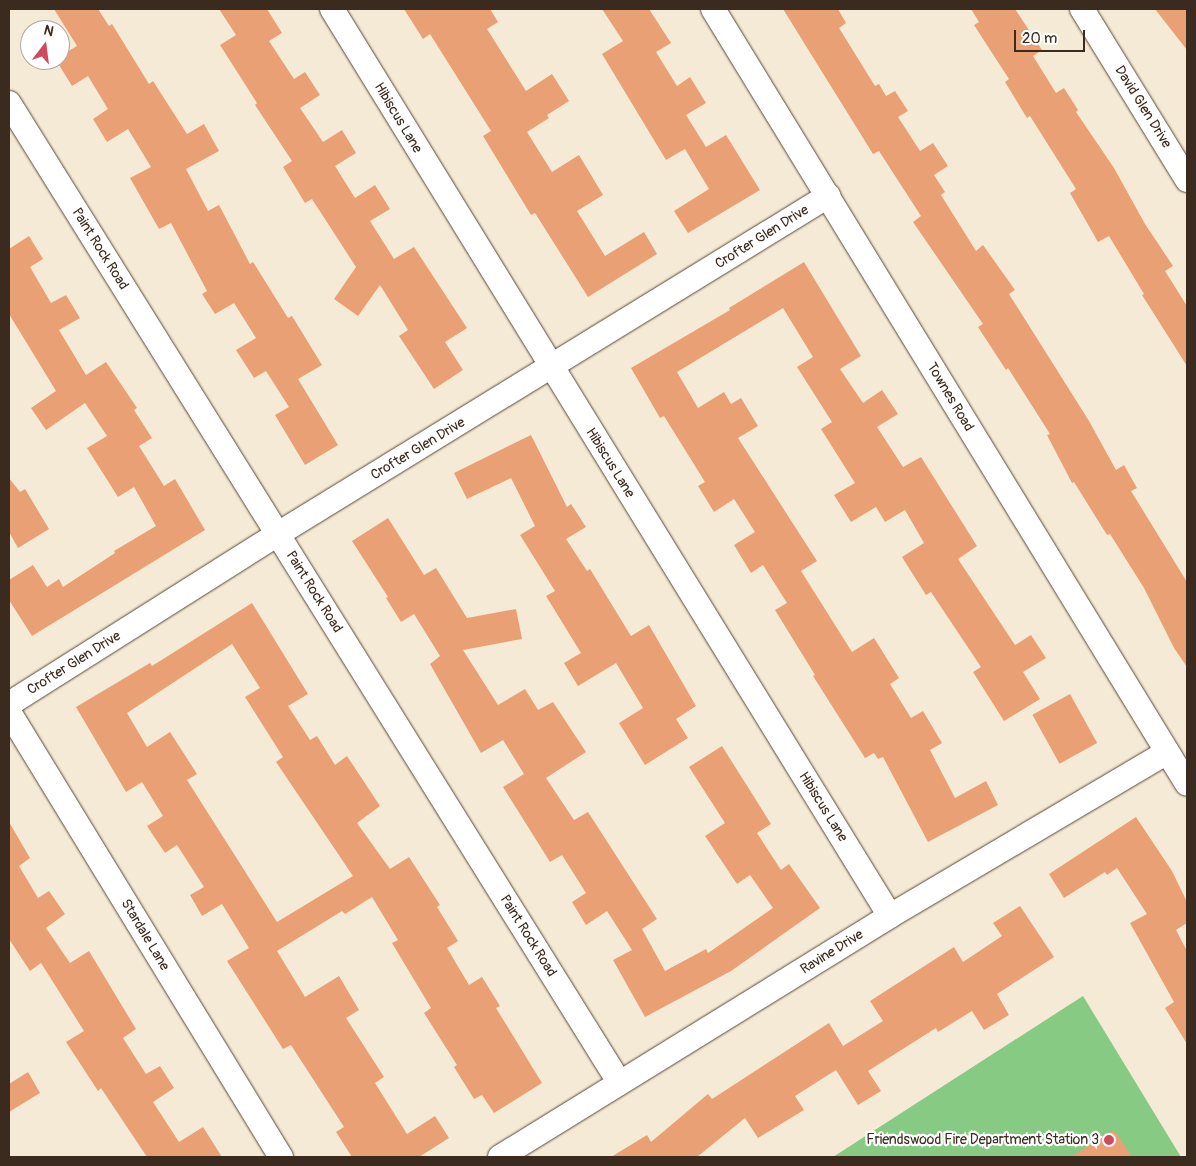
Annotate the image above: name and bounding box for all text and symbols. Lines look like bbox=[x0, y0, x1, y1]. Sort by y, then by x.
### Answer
north arrow bbox=[20, 20, 70, 70]
scale bar bbox=[1016, 20, 1087, 52]
text: N bbox=[42, 22, 56, 40]
text: 20 m bbox=[1022, 29, 1057, 48]
street label: David Glen Drive bbox=[1111, 63, 1175, 151]
street label: Hibiscus Lane bbox=[370, 80, 426, 156]
street label: Crofter Glen Drive bbox=[712, 202, 812, 272]
street label: Paint Rock Road bbox=[68, 205, 132, 293]
street label: Townes Road bbox=[923, 360, 977, 434]
street label: Crofter Glen Drive bbox=[368, 414, 468, 484]
street label: Hibiscus Lane bbox=[582, 425, 638, 501]
street label: Paint Rock Road bbox=[282, 548, 346, 636]
street label: Crofter Glen Drive bbox=[24, 628, 124, 698]
street label: Hibiscus Lane bbox=[795, 769, 851, 845]
street label: Paint Rock Road bbox=[496, 892, 560, 980]
street label: Stardale Lane bbox=[117, 896, 173, 974]
street label: Ravine Drive bbox=[797, 926, 867, 978]
place label: Friendswood Fire Department Station 3 bbox=[866, 1132, 1099, 1148]
marker: Friendswood Fire Department Station 3 bbox=[1103, 1134, 1115, 1146]

